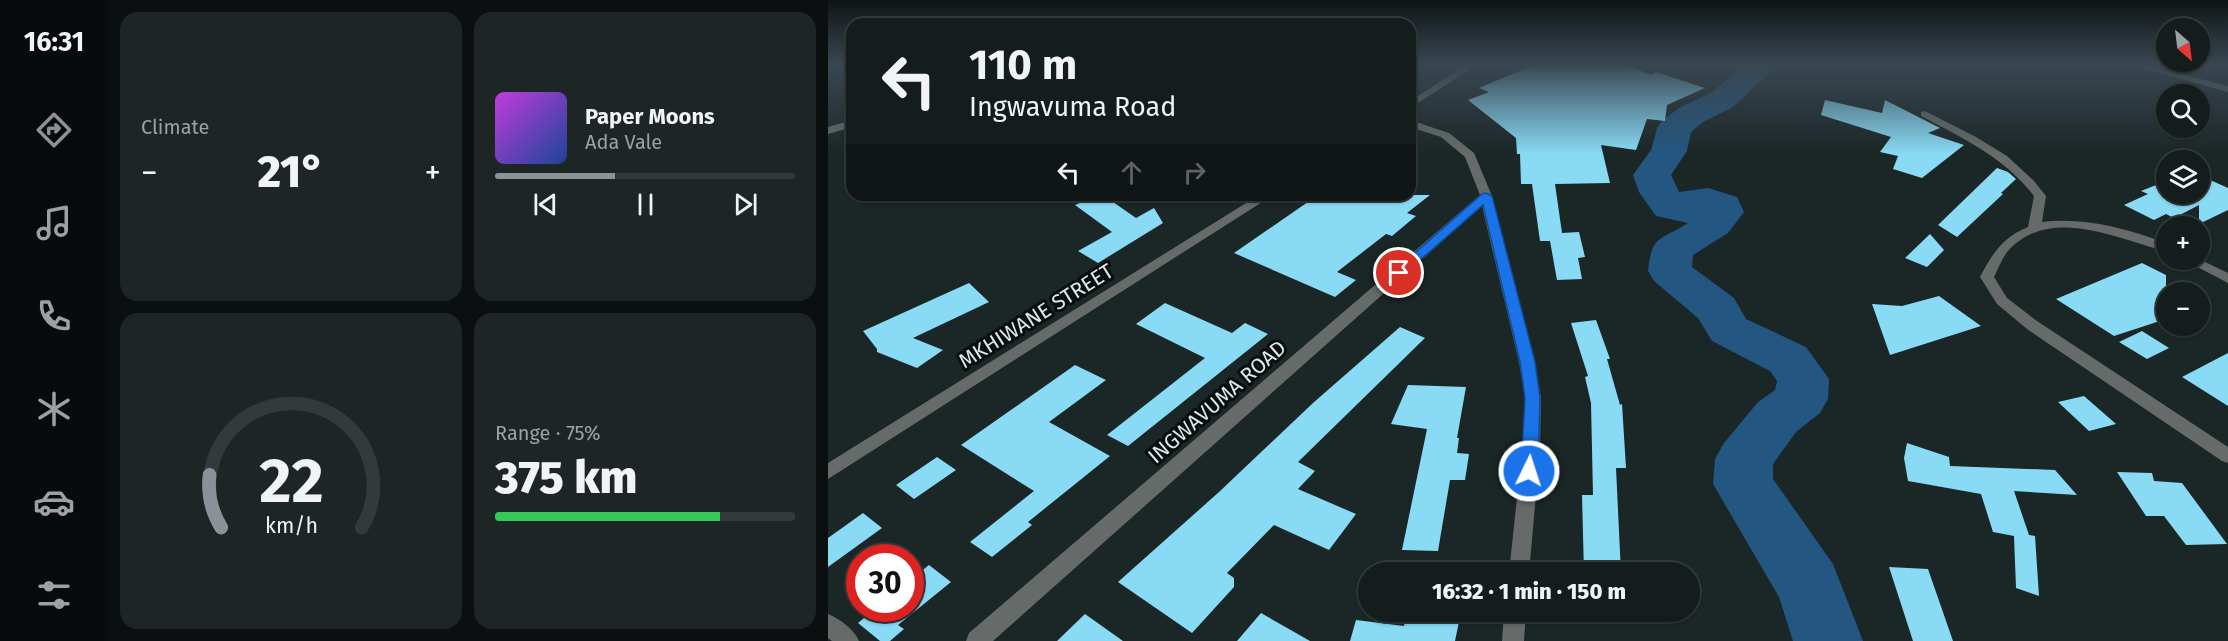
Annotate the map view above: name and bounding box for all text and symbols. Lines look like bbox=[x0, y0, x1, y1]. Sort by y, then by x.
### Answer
north arrow bbox=[2156, 18, 2210, 72]
map controls bbox=[2156, 18, 2210, 336]
text: 16:31 bbox=[24, 26, 84, 58]
text: 110 m bbox=[969, 40, 1077, 90]
icon: left bbox=[870, 42, 948, 120]
button: search bbox=[2156, 84, 2210, 138]
text: Ingwavuma Road bbox=[969, 91, 1176, 123]
text: Paper Moons bbox=[585, 103, 715, 130]
icon: directions bbox=[33, 109, 75, 151]
text: Climate bbox=[141, 115, 209, 139]
text: Ada Vale bbox=[585, 130, 662, 154]
text: 21° bbox=[257, 145, 325, 199]
button: layers bbox=[2156, 150, 2210, 204]
text: − bbox=[141, 153, 158, 193]
text: + bbox=[425, 153, 441, 193]
icon: left bbox=[1052, 156, 1085, 189]
icon: ahead bbox=[1115, 156, 1148, 189]
icon: right bbox=[1178, 156, 1211, 189]
icon: previous bbox=[529, 188, 562, 221]
icon: pause bbox=[629, 188, 662, 221]
icon: next bbox=[729, 188, 762, 221]
icon: music bbox=[33, 202, 75, 244]
button: + bbox=[2156, 216, 2210, 270]
pin bbox=[1373, 247, 1424, 298]
icon: arrive bbox=[1382, 256, 1415, 289]
street label: MKHIWANE STREET bbox=[954, 258, 1118, 374]
button: − bbox=[2156, 282, 2210, 336]
icon: phone bbox=[33, 295, 75, 337]
street label: INGWAVUMA ROAD bbox=[1143, 335, 1291, 469]
icon: climate bbox=[33, 388, 75, 430]
text: Range · 75% bbox=[495, 421, 601, 445]
position arrow bbox=[1497, 439, 1561, 503]
text: 22 bbox=[259, 444, 323, 519]
text: 375 km bbox=[495, 451, 637, 505]
icon: car bbox=[33, 481, 75, 523]
text: km/h bbox=[264, 513, 318, 539]
speed limit sign: 30 bbox=[846, 544, 924, 622]
icon: filters bbox=[33, 574, 75, 616]
text: 16:32 · 1 min · 150 m bbox=[1432, 578, 1626, 605]

